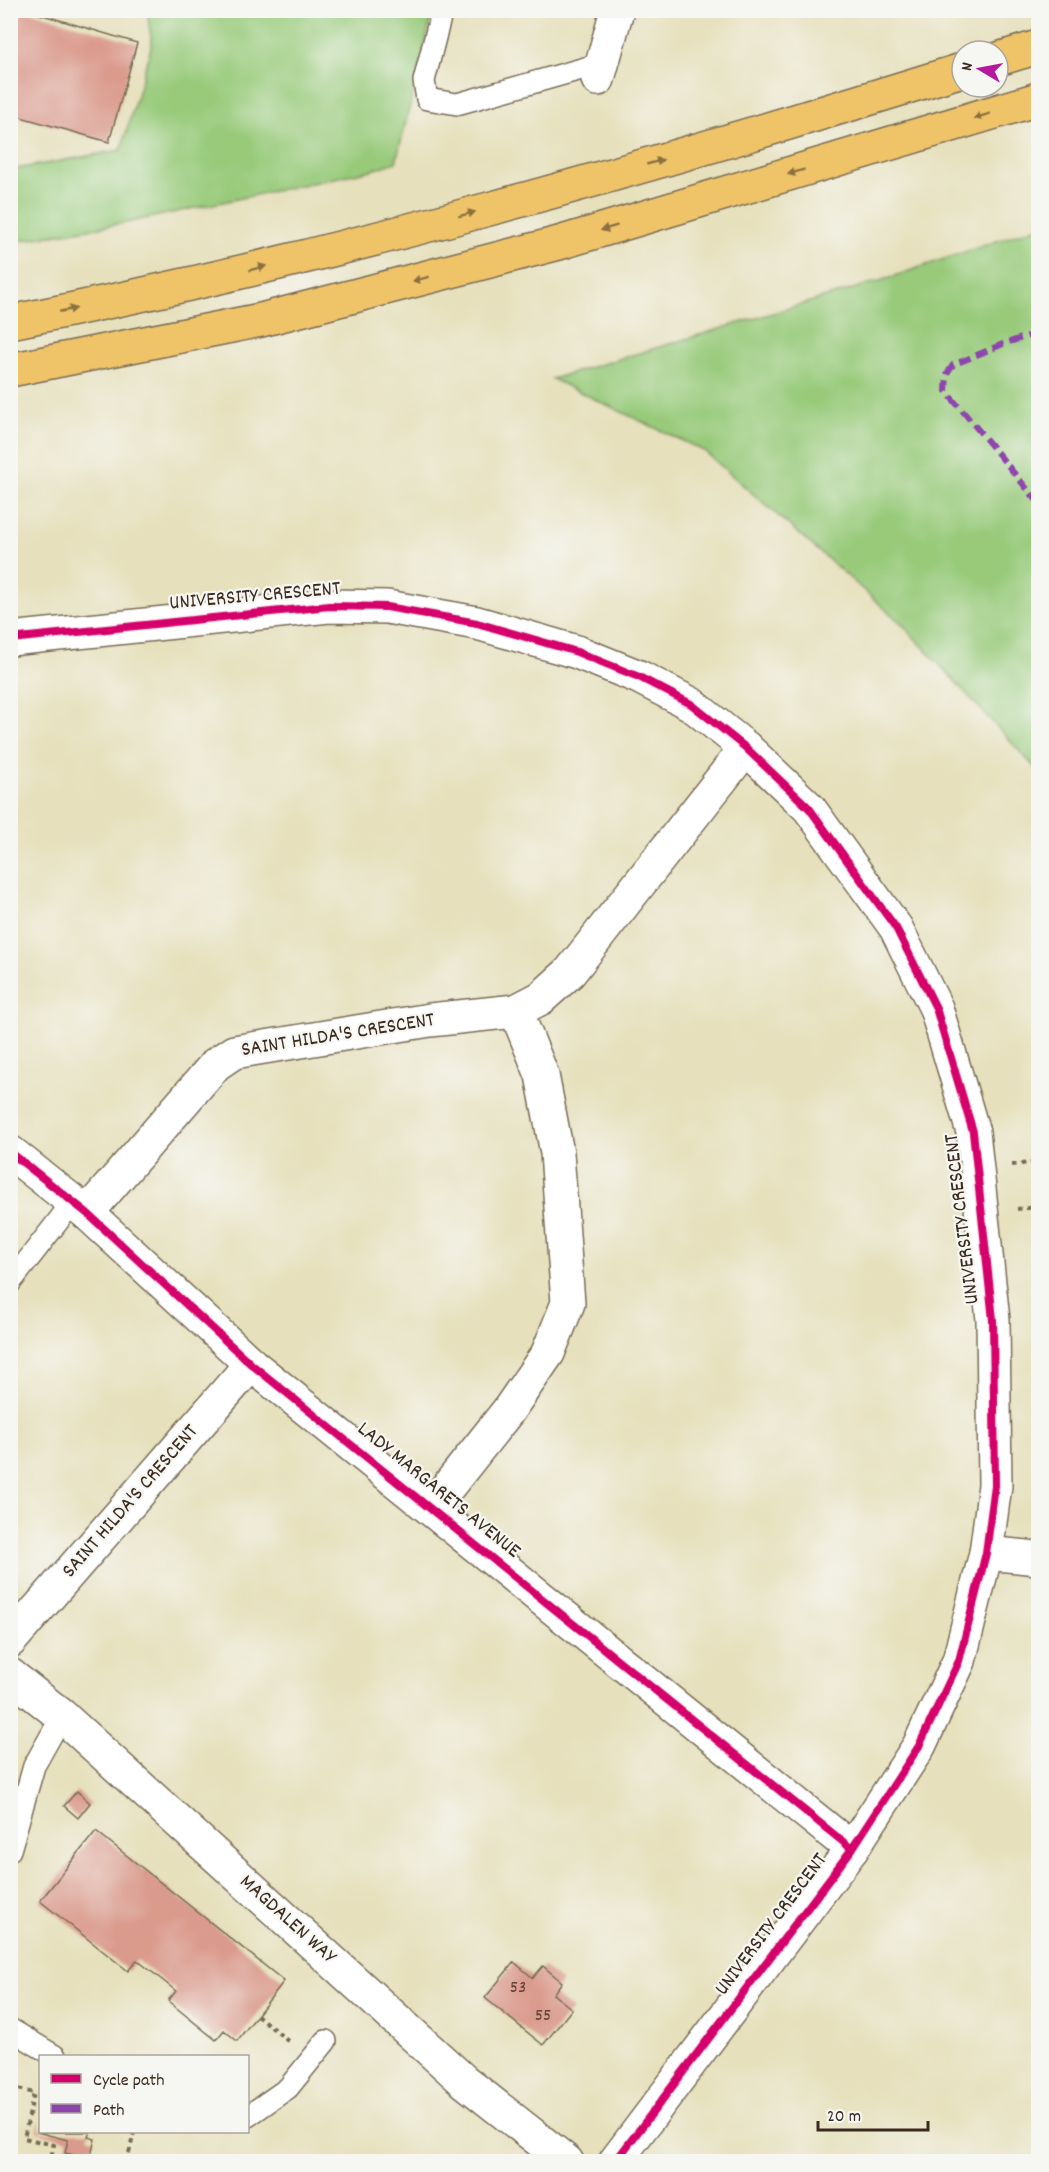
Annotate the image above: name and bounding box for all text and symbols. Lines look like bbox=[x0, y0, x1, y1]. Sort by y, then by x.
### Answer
north arrow bbox=[950, 39, 1010, 99]
text: N bbox=[956, 61, 980, 73]
one-way arrow bbox=[973, 112, 991, 121]
one-way arrow bbox=[646, 157, 664, 166]
one-way arrow bbox=[787, 168, 805, 177]
one-way arrow bbox=[458, 209, 476, 218]
one-way arrow bbox=[600, 224, 618, 233]
one-way arrow bbox=[249, 263, 268, 273]
one-way arrow bbox=[411, 274, 430, 284]
one-way arrow bbox=[59, 305, 78, 314]
street label: UNIVERSITY CRESCENT bbox=[168, 575, 342, 619]
street label: SAINT HILDA'S CRESCENT bbox=[239, 1006, 437, 1066]
street label: UNIVERSITY CRESCENT bbox=[938, 1131, 988, 1306]
street label: LADY MARGARETS AVENUE bbox=[350, 1416, 527, 1567]
street label: SAINT HILDA'S CRESCENT bbox=[56, 1418, 207, 1586]
street label: UNIVERSITY CRESCENT bbox=[708, 1847, 836, 2003]
street label: MAGDALEN WAY bbox=[232, 1868, 343, 1973]
house number: 53 bbox=[510, 1976, 526, 2001]
house number: 55 bbox=[535, 2004, 551, 2029]
legend bbox=[39, 2055, 249, 2133]
text: Cycle path bbox=[93, 2069, 164, 2094]
scale bar bbox=[818, 2094, 928, 2132]
text: Path bbox=[93, 2099, 125, 2124]
text: 20 m bbox=[827, 2105, 861, 2130]

